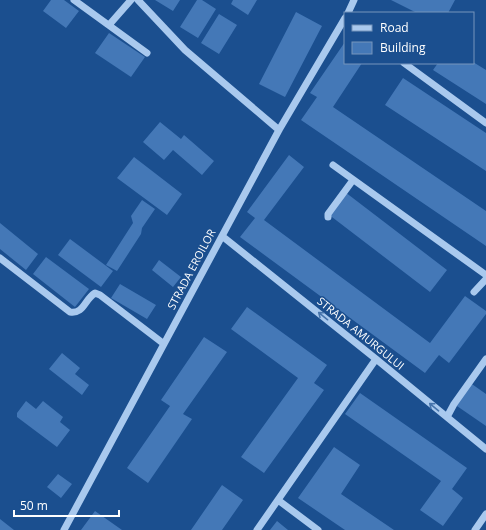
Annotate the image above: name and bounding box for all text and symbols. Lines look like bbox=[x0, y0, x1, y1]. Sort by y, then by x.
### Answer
legend bbox=[344, 12, 474, 64]
text: Road bbox=[380, 19, 409, 36]
text: Building bbox=[380, 39, 426, 56]
street label: STRADA EROILOR bbox=[163, 226, 219, 312]
street label: STRADA AMURGULUI bbox=[314, 293, 408, 373]
one-way arrow bbox=[317, 311, 328, 320]
one-way arrow bbox=[429, 402, 439, 411]
scale bar bbox=[14, 492, 119, 518]
text: 50 m bbox=[20, 497, 48, 514]

